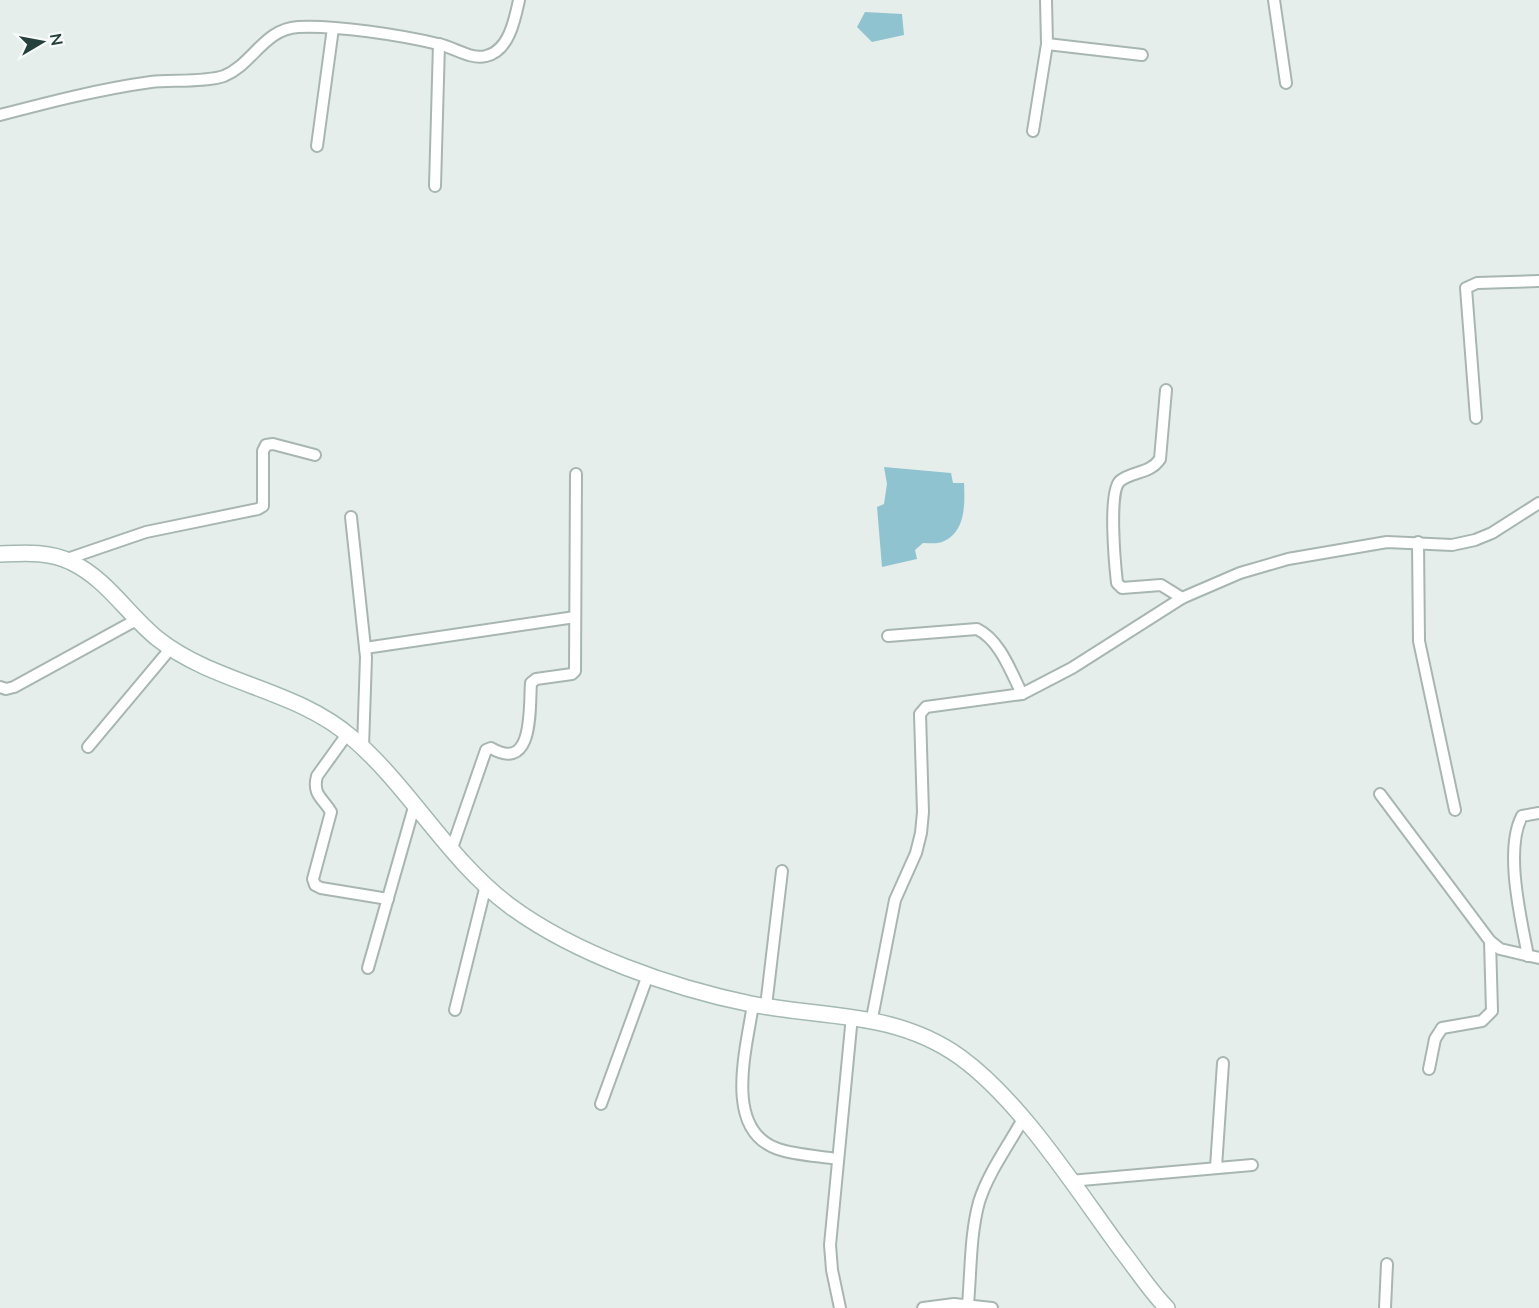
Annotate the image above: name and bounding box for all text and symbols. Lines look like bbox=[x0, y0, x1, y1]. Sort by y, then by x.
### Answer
north arrow bbox=[12, 12, 72, 72]
text: N bbox=[46, 32, 68, 47]

